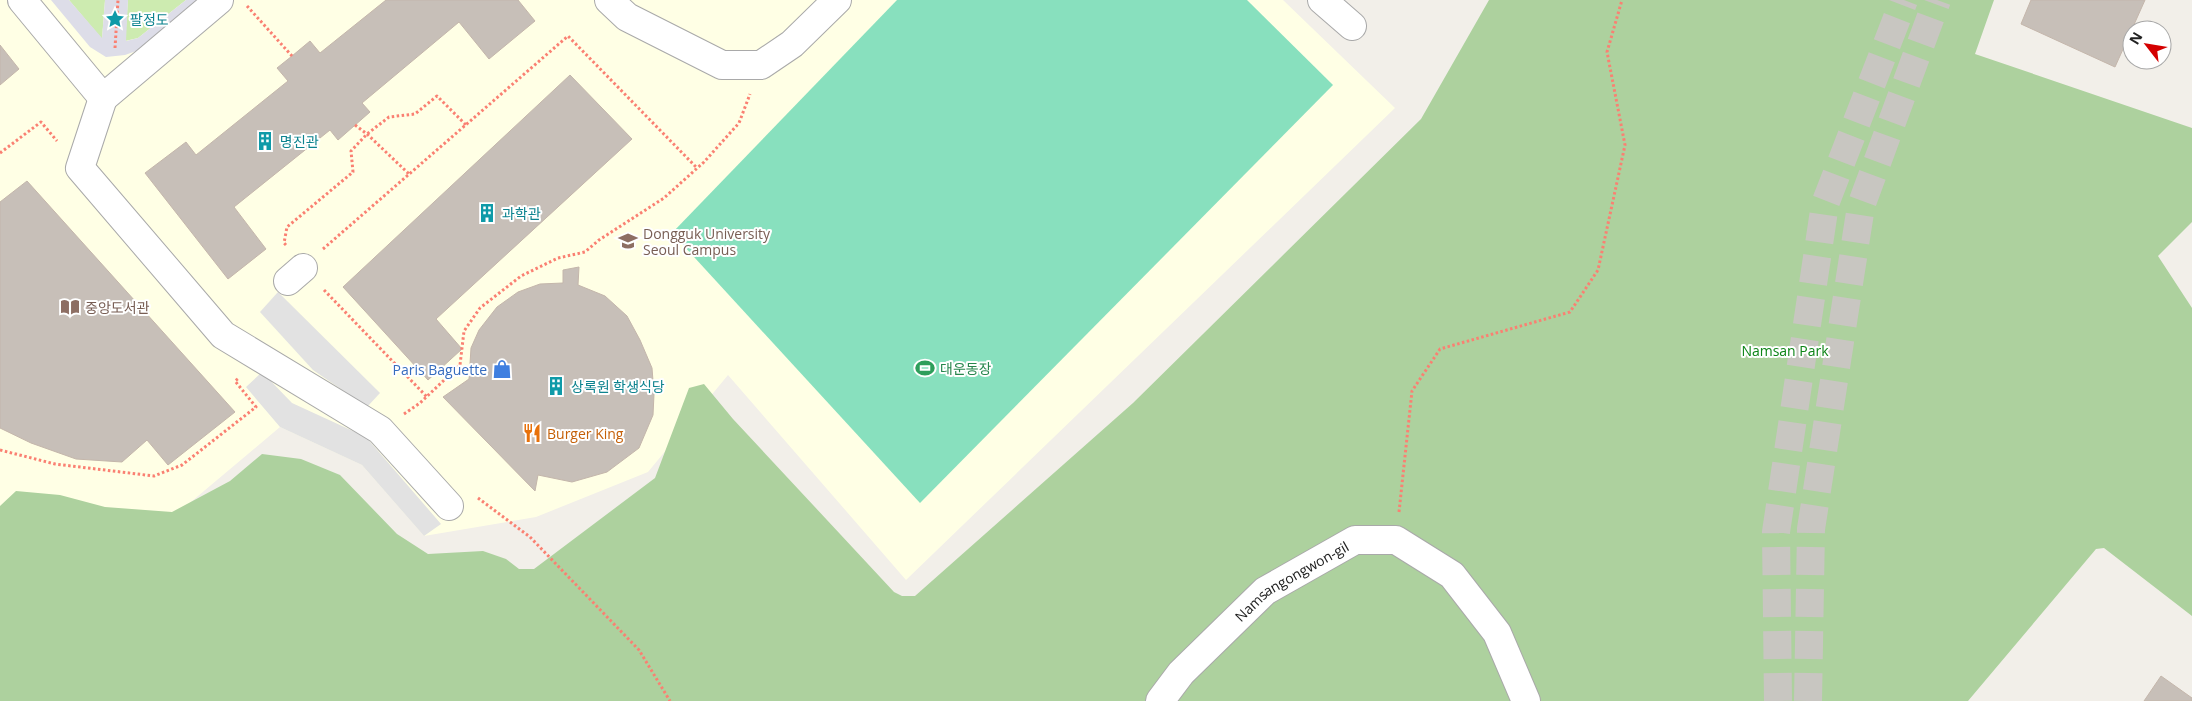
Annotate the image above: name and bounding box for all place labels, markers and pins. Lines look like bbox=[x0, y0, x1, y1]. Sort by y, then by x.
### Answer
place icon: 팔정도 bbox=[104, 8, 126, 30]
place label: 팔정도 bbox=[130, 10, 169, 29]
building icon: 명진관 bbox=[254, 130, 276, 152]
place label: 명진관 bbox=[280, 132, 319, 151]
building icon: 과학관 bbox=[476, 202, 498, 224]
place label: 과학관 bbox=[502, 204, 541, 223]
place label: Dongguk University Seoul Campus bbox=[643, 224, 771, 259]
school or university icon: Dongguk University Seoul Campus bbox=[617, 230, 639, 252]
library icon: 중앙도서관 bbox=[59, 296, 81, 318]
place label: 중앙도서관 bbox=[85, 298, 150, 317]
sports icon: 대운동장 bbox=[914, 357, 936, 379]
shop icon: Paris Baguette bbox=[491, 358, 513, 380]
place label: 대운동장 bbox=[940, 359, 992, 378]
place label: Paris Baguette bbox=[393, 360, 487, 379]
building icon: 상록원 학생식당 bbox=[545, 375, 567, 397]
place label: 상록원 학생식당 bbox=[571, 377, 665, 396]
restaurant icon: Burger King bbox=[521, 422, 543, 444]
place label: Burger King bbox=[547, 424, 624, 443]

